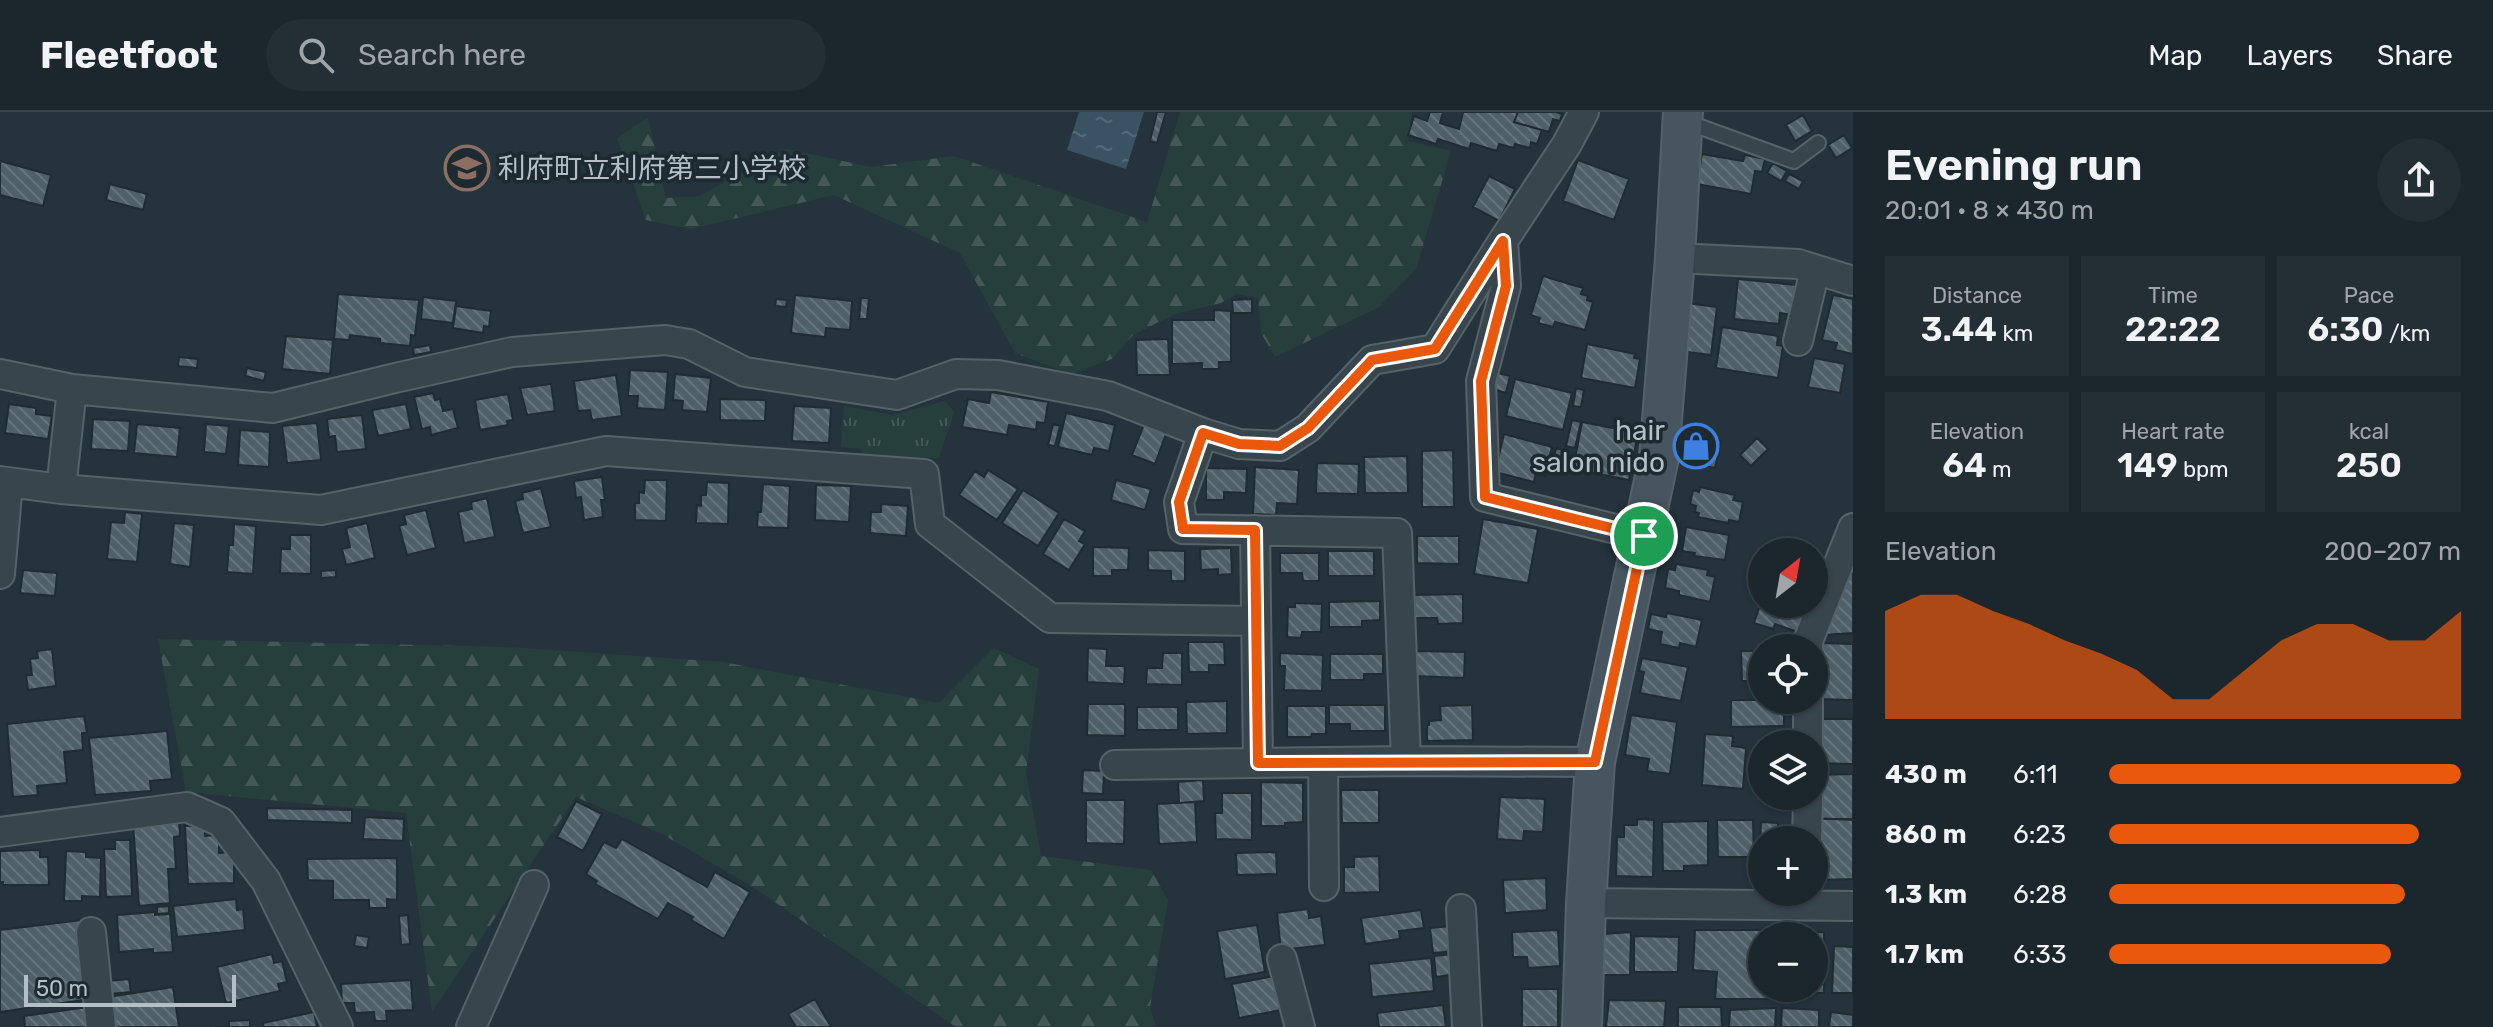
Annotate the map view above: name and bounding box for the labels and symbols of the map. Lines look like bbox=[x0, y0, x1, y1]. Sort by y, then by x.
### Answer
school or university icon: 利府町立利府第三小学校 bbox=[443, 144, 491, 192]
place label: 利府町立利府第三小学校 bbox=[498, 152, 806, 185]
place label: hair salon nido bbox=[1532, 414, 1665, 479]
shop icon: hair salon nido bbox=[1672, 422, 1720, 470]
pin bbox=[1610, 502, 1678, 570]
north arrow bbox=[1748, 538, 1828, 618]
scale bar bbox=[24, 971, 236, 1007]

